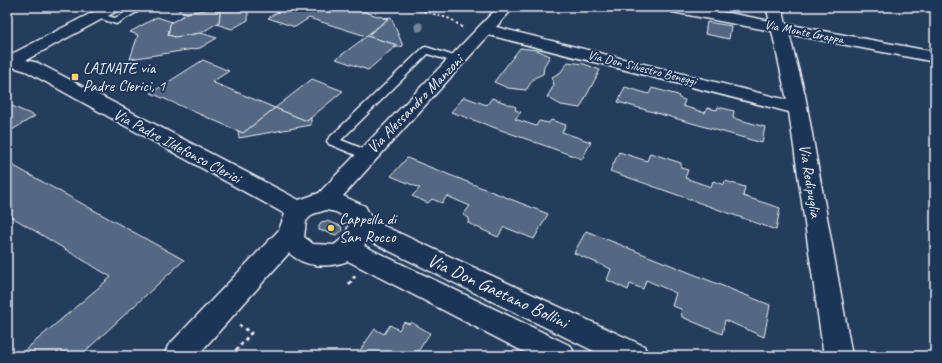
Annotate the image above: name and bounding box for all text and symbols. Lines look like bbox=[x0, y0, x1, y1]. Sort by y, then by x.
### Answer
street label: Via Monte Grappa bbox=[763, 16, 847, 48]
street label: Via Don Silvestro Beneggi bbox=[586, 47, 700, 90]
street label: Via Alessandro Manzoni bbox=[363, 49, 469, 158]
place label: LAINATE via Padre Clerici, 1 bbox=[83, 58, 166, 96]
marker: LAINATE via Padre Clerici, 1 bbox=[70, 72, 80, 82]
street label: Via Padre Ildefonso Clerici bbox=[110, 104, 246, 189]
street label: Via Redipuglia bbox=[794, 143, 826, 220]
place label: Cappella di San Rocco bbox=[339, 209, 398, 247]
marker: Cappella di San Rocco bbox=[326, 223, 336, 233]
street label: Via Don Gaetano Bollini bbox=[424, 248, 574, 335]

